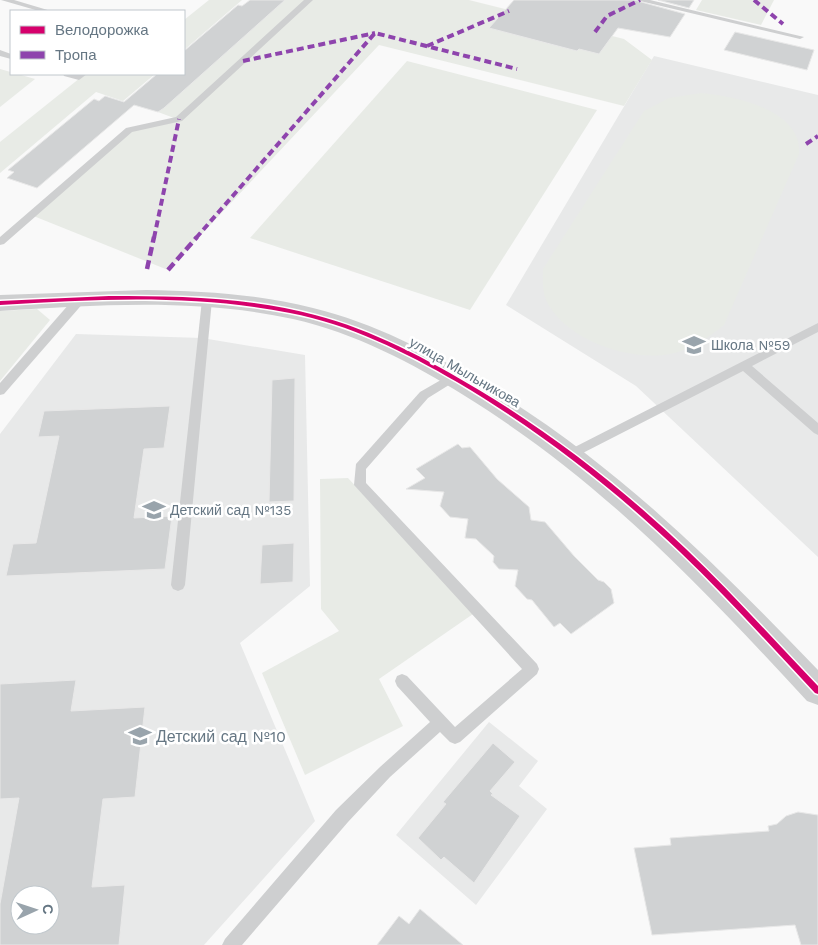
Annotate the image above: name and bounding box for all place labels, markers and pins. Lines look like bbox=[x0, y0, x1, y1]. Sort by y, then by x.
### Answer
school or university icon: Школа №59 bbox=[681, 332, 707, 358]
place label: Школа №59 bbox=[711, 337, 790, 353]
school or university icon: Детский сад №135 bbox=[141, 497, 167, 523]
place label: Детский сад №135 bbox=[170, 502, 291, 518]
school or university icon: Детский сад №10 bbox=[127, 723, 153, 749]
place label: Детский сад №10 bbox=[156, 727, 286, 746]

